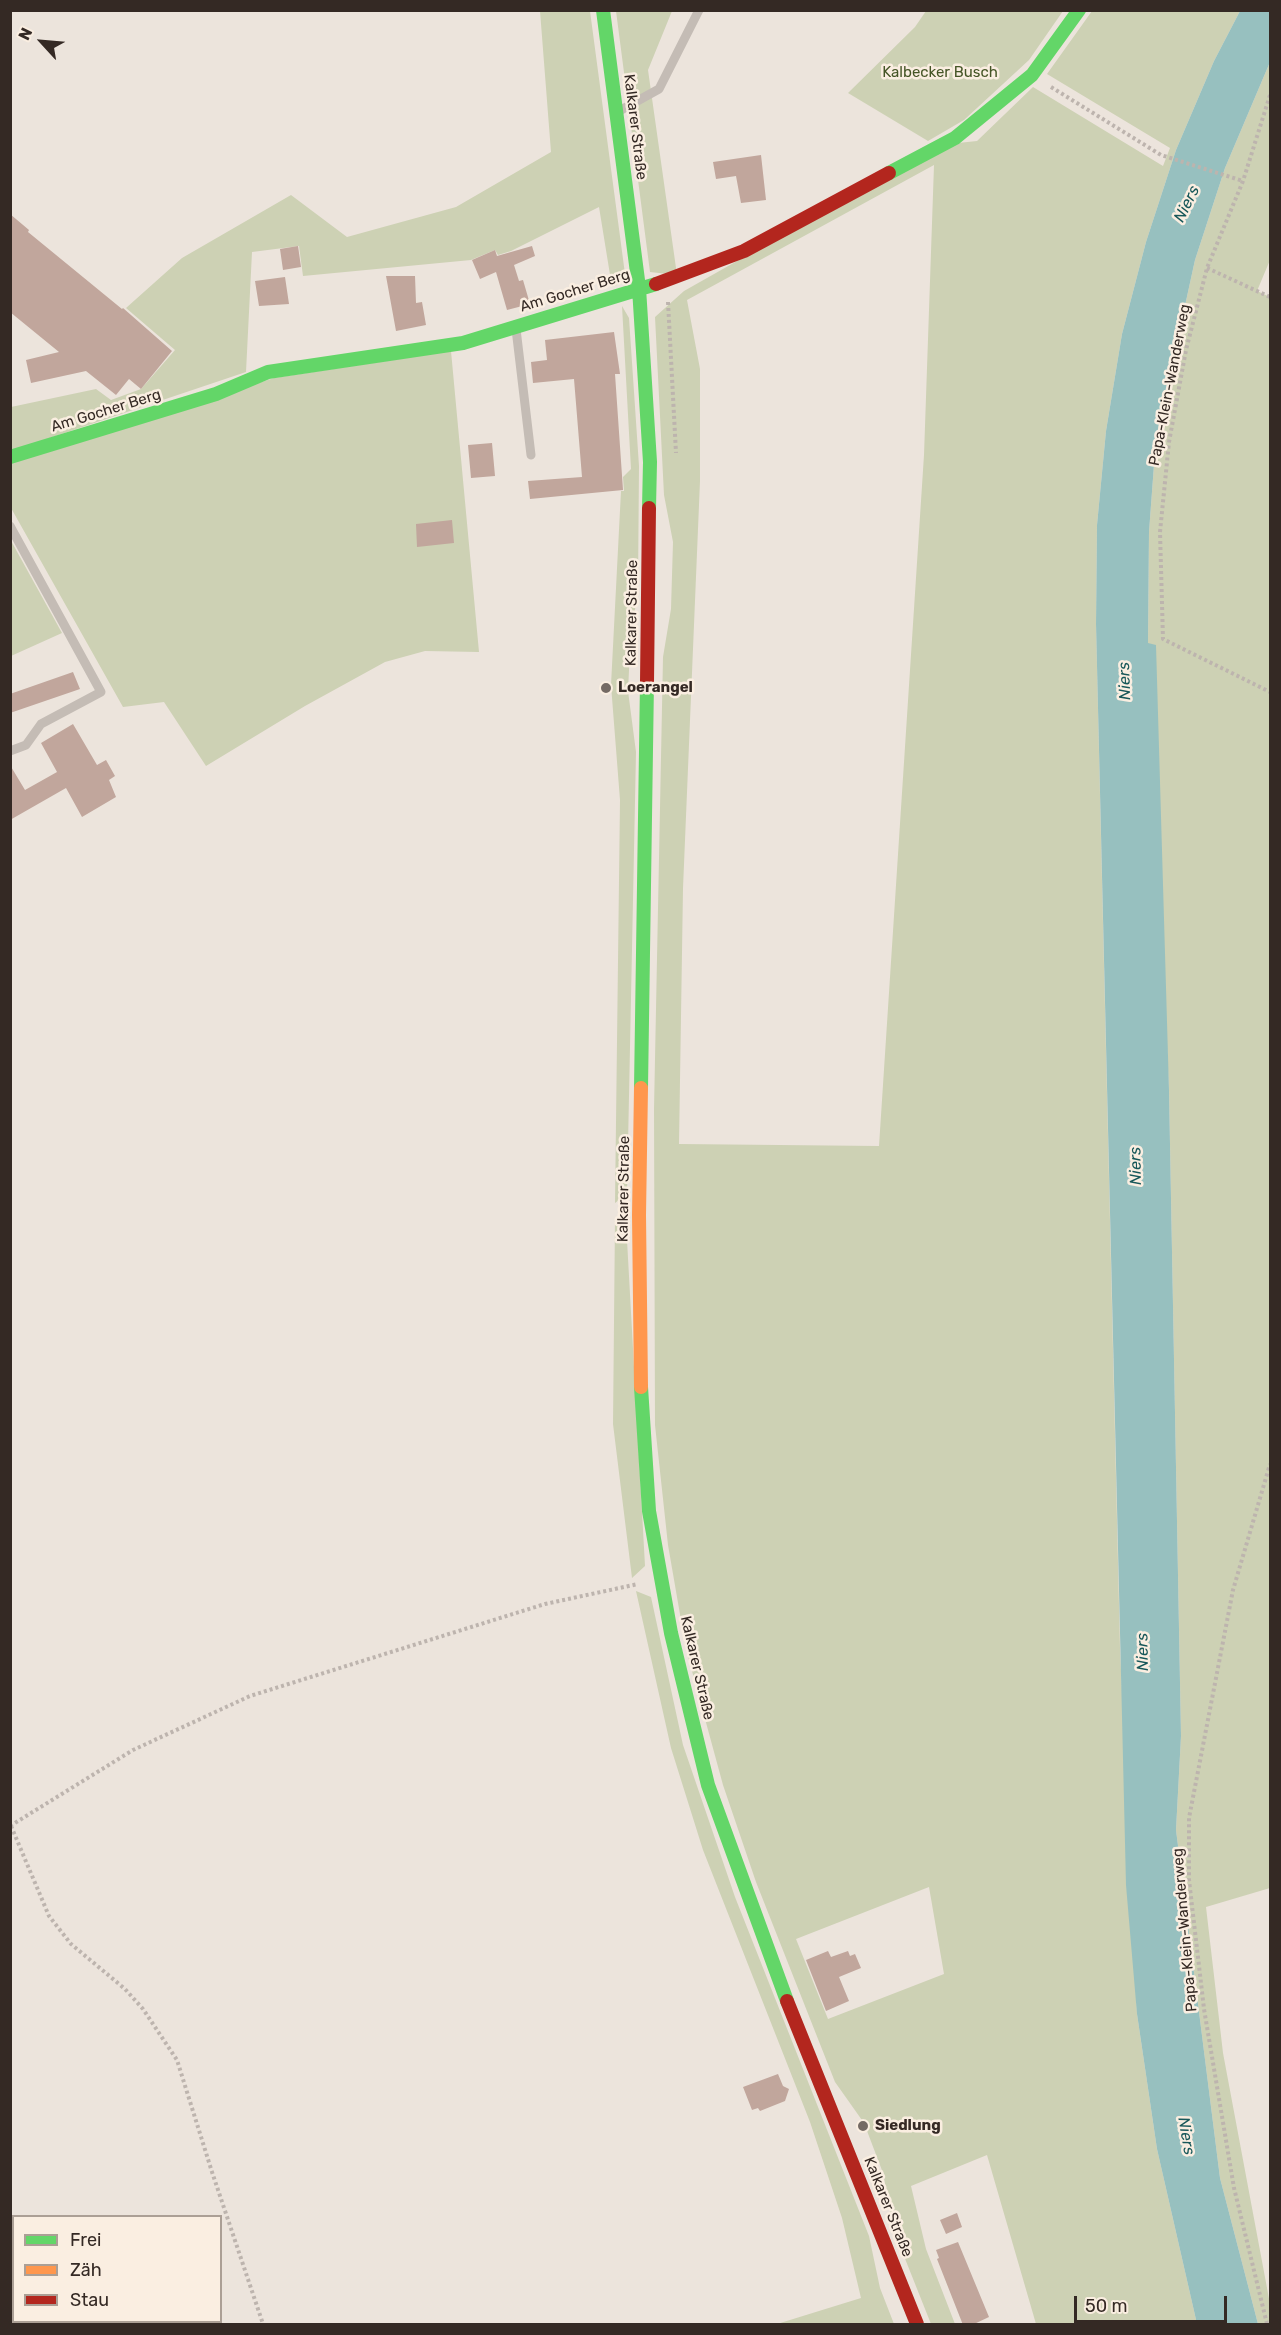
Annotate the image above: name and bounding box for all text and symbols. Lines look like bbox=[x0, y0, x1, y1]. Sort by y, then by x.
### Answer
north arrow bbox=[12, 12, 72, 72]
text: N bbox=[14, 25, 36, 43]
park label: Kalbecker Busch bbox=[882, 64, 998, 82]
street label: Kalkarer Straße bbox=[620, 73, 650, 181]
water label: Niers bbox=[1170, 183, 1204, 225]
street label: Am Gocher Berg bbox=[518, 266, 632, 316]
street label: Papa-Klein-Wanderweg bbox=[1146, 303, 1194, 467]
street label: Am Gocher Berg bbox=[49, 386, 163, 436]
street label: Kalkarer Straße bbox=[622, 560, 642, 666]
water label: Niers bbox=[1115, 662, 1135, 700]
place label: Loerangel bbox=[618, 679, 693, 697]
marker: Loerangel bbox=[599, 681, 613, 695]
street label: Kalkarer Straße bbox=[614, 1136, 634, 1242]
water label: Niers bbox=[1126, 1147, 1146, 1185]
street label: Kalkarer Straße bbox=[676, 1614, 718, 1722]
water label: Niers bbox=[1133, 1633, 1153, 1671]
street label: Papa-Klein-Wanderweg bbox=[1169, 1847, 1201, 2013]
water label: Niers bbox=[1173, 2116, 1199, 2156]
place label: Siedlung bbox=[875, 2117, 941, 2135]
marker: Siedlung bbox=[856, 2119, 870, 2133]
street label: Kalkarer Straße bbox=[860, 2154, 916, 2260]
legend bbox=[12, 2215, 222, 2323]
text: Frei bbox=[70, 2229, 101, 2251]
text: Zäh bbox=[70, 2259, 102, 2281]
scale bar bbox=[1077, 2284, 1230, 2322]
text: Stau bbox=[70, 2289, 109, 2311]
text: 50 m bbox=[1085, 2295, 1128, 2317]

